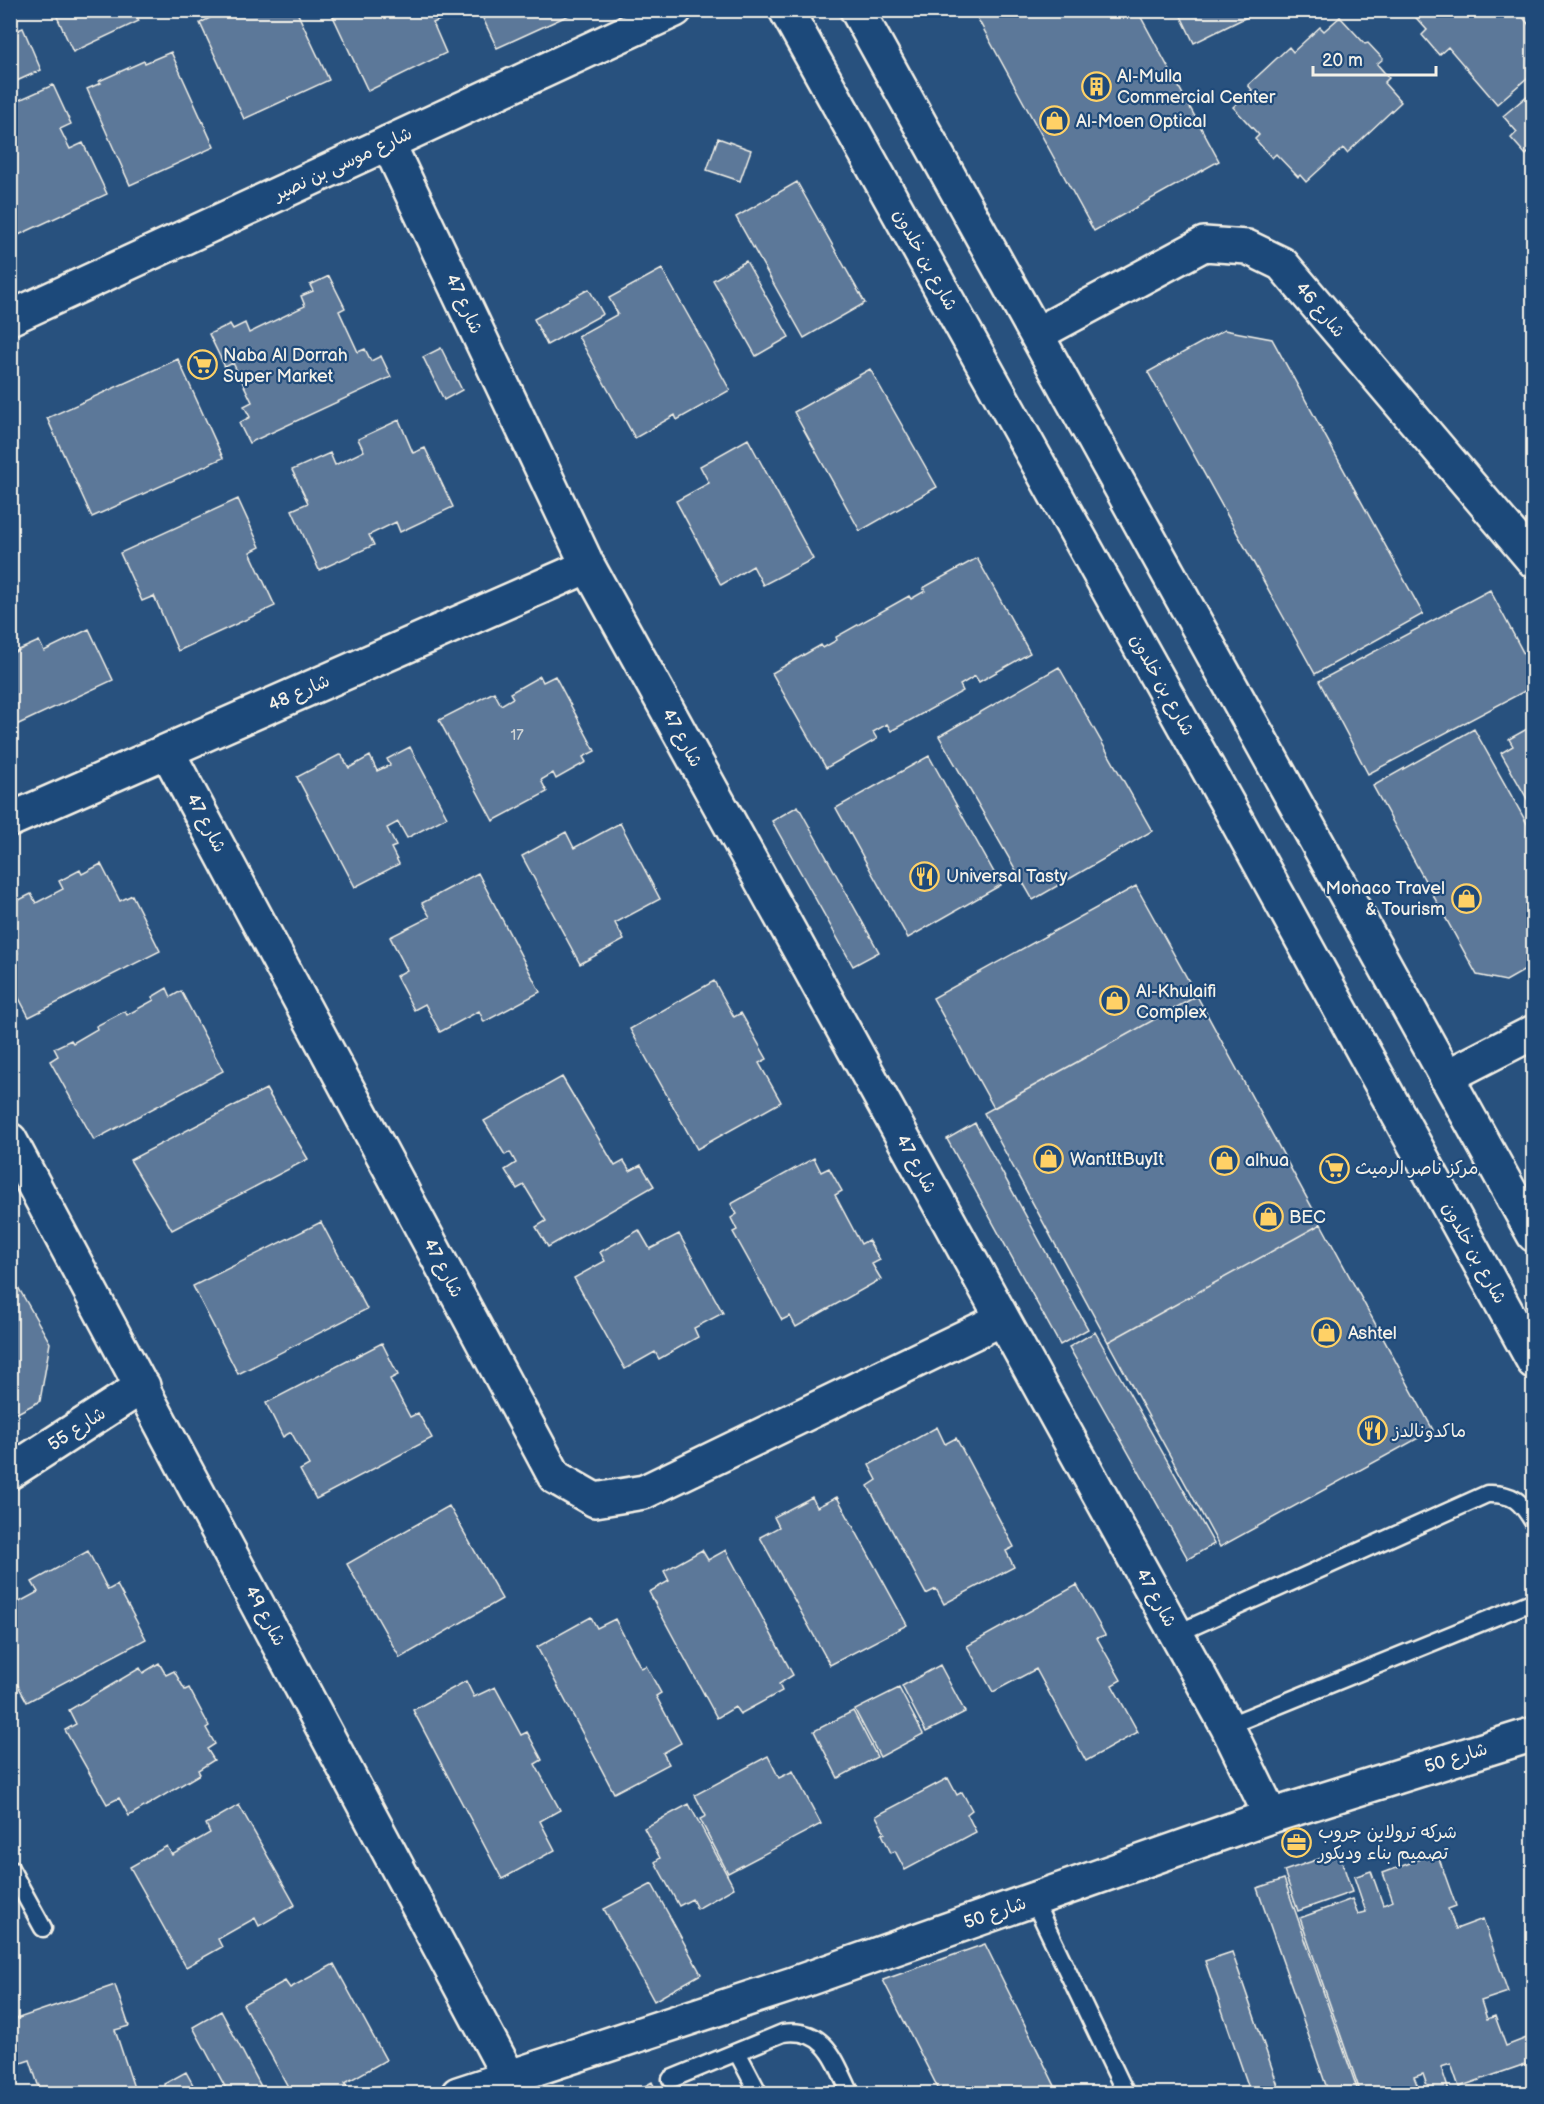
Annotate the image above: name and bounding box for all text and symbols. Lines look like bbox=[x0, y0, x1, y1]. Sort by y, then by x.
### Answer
scale bar bbox=[1313, 39, 1436, 77]
text: 20 m bbox=[1322, 50, 1363, 71]
place label: Al-Mulla Commercial Center bbox=[1117, 66, 1276, 108]
building icon: Al-Mulla Commercial Center bbox=[1080, 70, 1112, 102]
shop icon: Al-Moen Optical bbox=[1039, 105, 1071, 137]
place label: Al-Moen Optical bbox=[1076, 111, 1207, 132]
street label: شارع موسى بن نصير bbox=[269, 123, 416, 207]
street label: شارع بن خلدون bbox=[888, 206, 962, 315]
street label: شارع 47 bbox=[440, 271, 487, 338]
street label: شارع 46 bbox=[1290, 278, 1349, 343]
place label: Naba Al Dorrah Super Market bbox=[223, 345, 348, 387]
supermarket icon: Naba Al Dorrah Super Market bbox=[186, 349, 218, 381]
street label: شارع بن خلدون bbox=[1125, 631, 1199, 740]
street label: شارع 48 bbox=[265, 670, 334, 717]
street label: شارع 47 bbox=[657, 705, 707, 771]
house number: 17 bbox=[510, 726, 524, 745]
street label: شارع 47 bbox=[181, 790, 230, 856]
restaurant icon: Universal Tasty bbox=[909, 860, 941, 892]
place label: Universal Tasty bbox=[946, 866, 1069, 887]
place label: Monaco Travel & Tourism bbox=[1325, 878, 1445, 920]
shop icon: Monaco Travel & Tourism bbox=[1450, 882, 1482, 914]
place label: Al-Khulaifi Complex bbox=[1136, 981, 1216, 1023]
shop icon: Al-Khulaifi Complex bbox=[1099, 985, 1131, 1017]
street label: شارع 47 bbox=[891, 1131, 941, 1197]
shop icon: WantItBuyIt bbox=[1033, 1143, 1065, 1175]
shop icon: alhua bbox=[1208, 1144, 1240, 1176]
place label: WantItBuyIt bbox=[1070, 1149, 1164, 1170]
place label: alhua bbox=[1245, 1150, 1289, 1171]
supermarket icon: مركز ناصر الرميث bbox=[1318, 1152, 1350, 1184]
place label: مركز ناصر الرميث bbox=[1355, 1158, 1478, 1179]
street label: شارع بن خلدون bbox=[1437, 1199, 1511, 1308]
shop icon: BEC bbox=[1252, 1201, 1284, 1233]
place label: BEC bbox=[1289, 1207, 1326, 1228]
street label: شارع 47 bbox=[418, 1235, 467, 1301]
shop icon: Ashtel bbox=[1311, 1317, 1343, 1349]
place label: Ashtel bbox=[1348, 1323, 1397, 1344]
street label: شارع 55 bbox=[44, 1403, 110, 1456]
restaurant icon: ماكدونالدز bbox=[1356, 1415, 1388, 1447]
place label: ماكدونالدز bbox=[1391, 1421, 1466, 1442]
street label: شارع 47 bbox=[1131, 1565, 1181, 1631]
street label: شارع 49 bbox=[240, 1582, 290, 1650]
street label: شارع 50 bbox=[1422, 1738, 1490, 1778]
place label: شركه ترولاين جروب تصميم بناء وديكور bbox=[1316, 1822, 1457, 1867]
office icon: شركه ترولاين جروب تصميم بناء وديكور bbox=[1281, 1826, 1313, 1858]
street label: شارع 50 bbox=[961, 1893, 1029, 1934]

